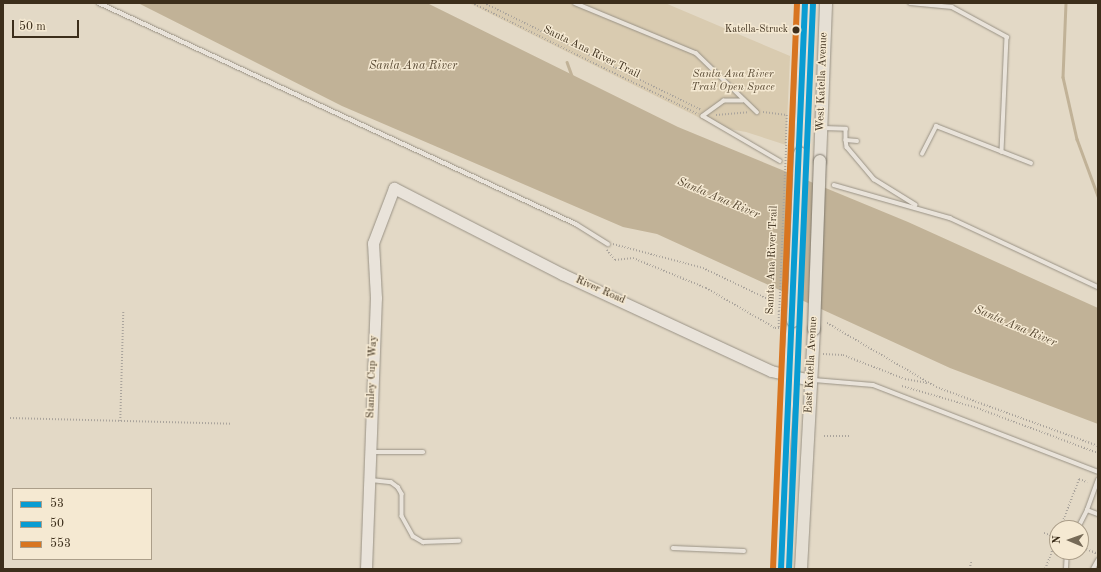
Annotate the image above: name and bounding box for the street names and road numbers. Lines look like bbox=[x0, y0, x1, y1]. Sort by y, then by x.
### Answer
street label: Santa Ana River Trail bbox=[540, 24, 642, 82]
street label: West Katella Avenue bbox=[815, 32, 831, 132]
street label: Samta Ana River Trail bbox=[765, 205, 781, 315]
street label: River Road bbox=[573, 274, 627, 308]
street label: East Katella Avenue bbox=[803, 316, 821, 414]
street label: Stanley Cup Way bbox=[365, 335, 381, 419]

